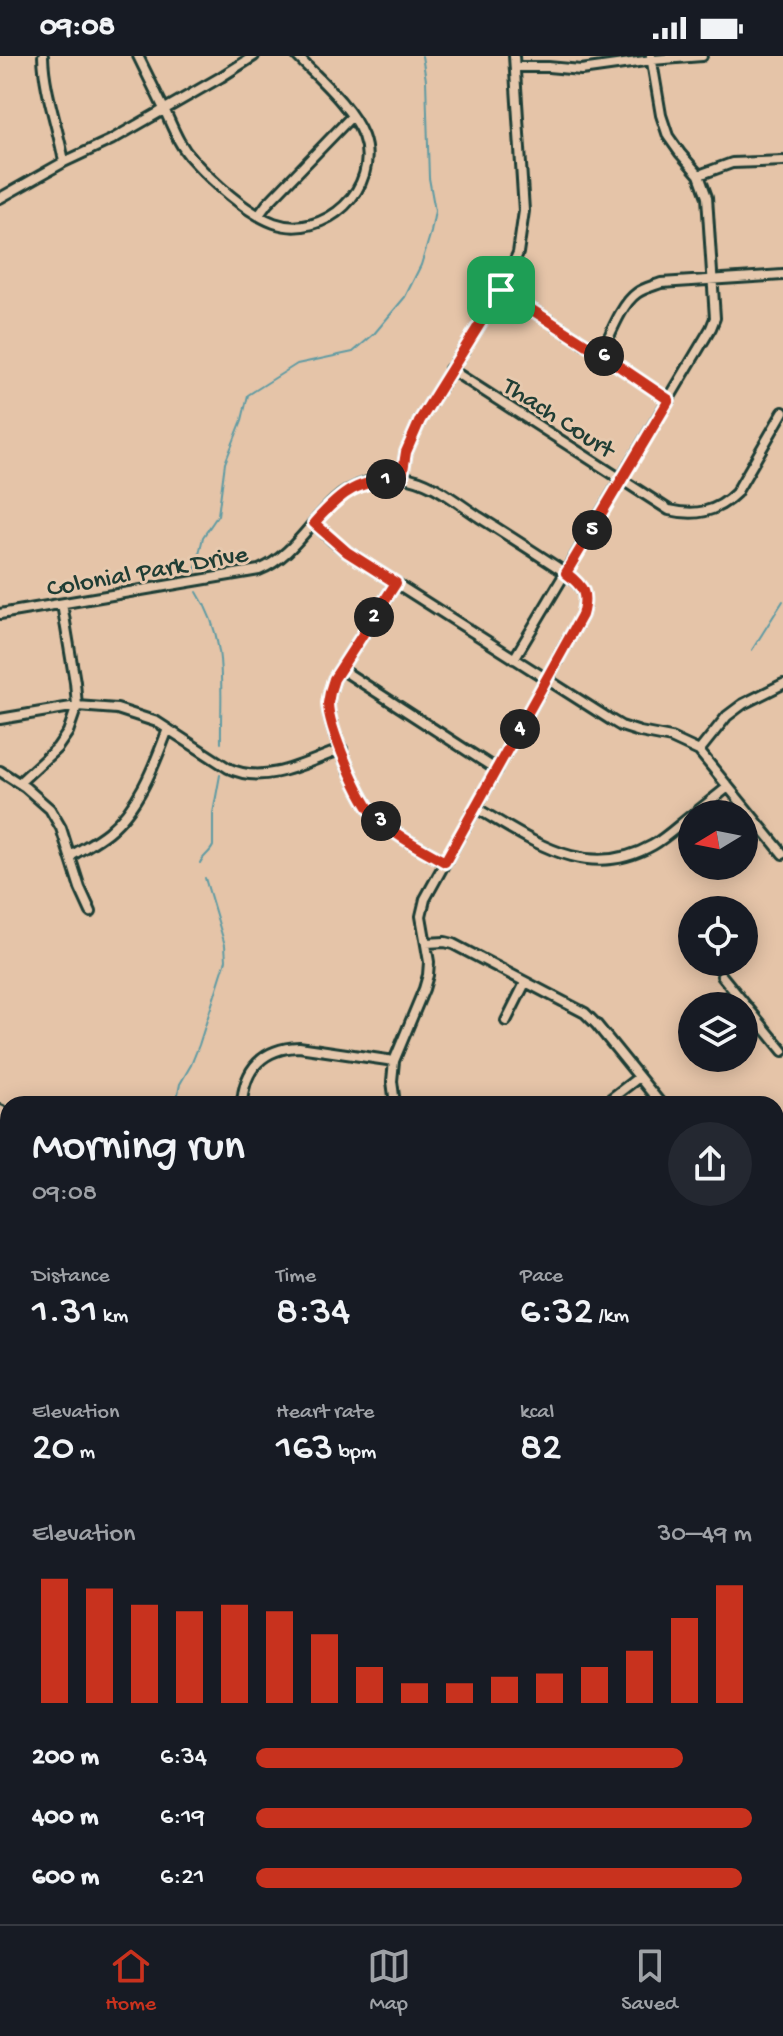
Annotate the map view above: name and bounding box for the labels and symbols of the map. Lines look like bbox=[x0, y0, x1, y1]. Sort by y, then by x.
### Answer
pin bbox=[467, 256, 535, 324]
pin: 6 bbox=[584, 336, 624, 376]
street label: Thach Court bbox=[494, 371, 621, 469]
pin: 1 bbox=[366, 459, 406, 499]
pin: 5 bbox=[572, 510, 612, 550]
street label: Colonial Park Drive bbox=[45, 540, 251, 606]
pin: 2 bbox=[354, 597, 394, 637]
pin: 4 bbox=[500, 709, 540, 749]
north arrow bbox=[678, 800, 758, 880]
pin: 3 bbox=[361, 801, 401, 841]

